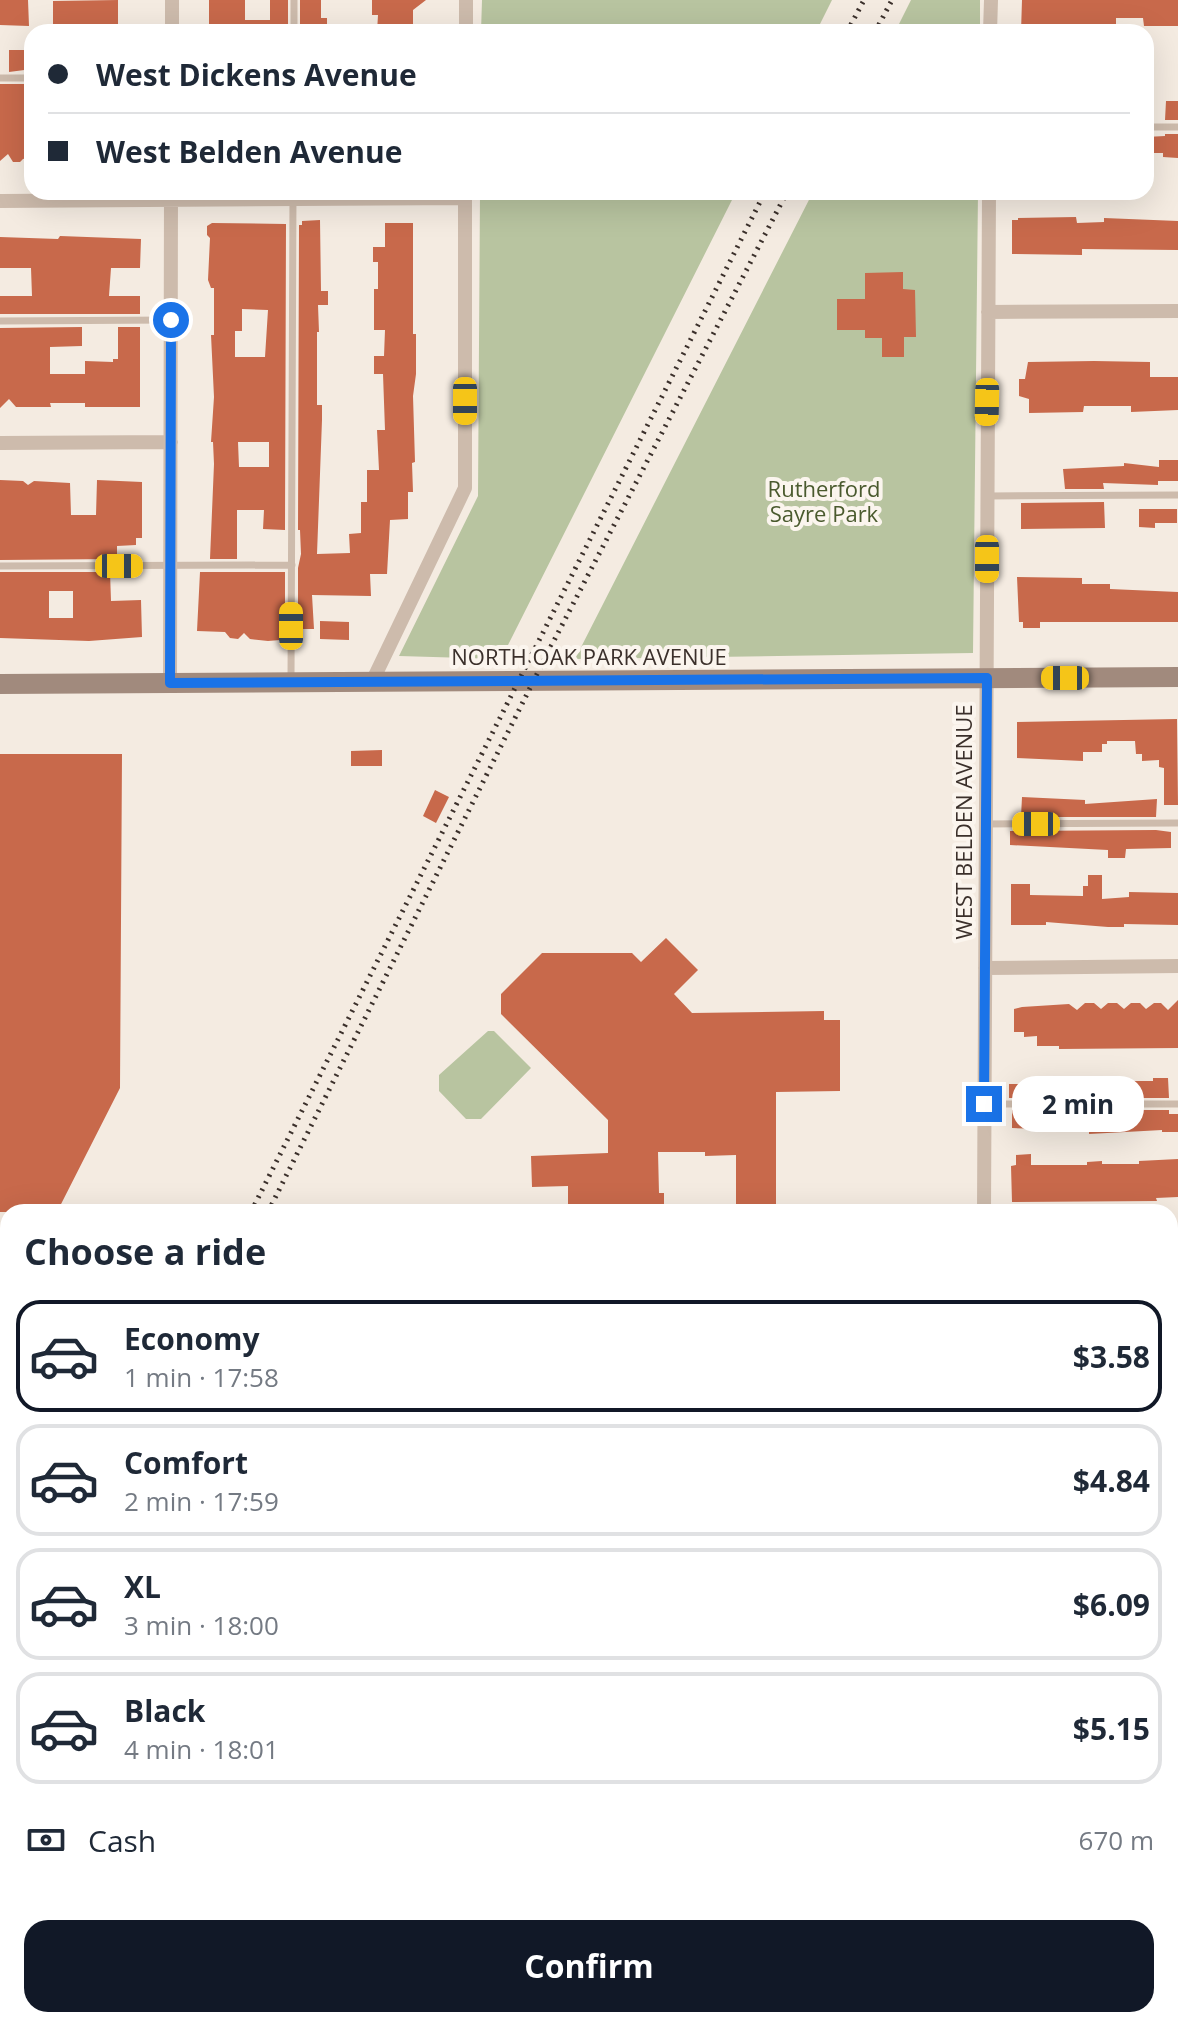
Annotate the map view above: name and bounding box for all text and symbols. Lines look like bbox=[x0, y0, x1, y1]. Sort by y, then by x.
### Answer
text: West Dickens Avenue bbox=[96, 54, 417, 95]
text: West Belden Avenue bbox=[96, 131, 402, 172]
route start bbox=[153, 302, 189, 338]
car bbox=[453, 377, 477, 425]
car bbox=[975, 378, 999, 426]
park label: Rutherford Sayre Park bbox=[768, 473, 880, 528]
car bbox=[975, 535, 999, 583]
car bbox=[95, 554, 143, 578]
car bbox=[279, 602, 303, 650]
street label: NORTH OAK PARK AVENUE bbox=[451, 641, 727, 671]
car bbox=[1041, 666, 1089, 690]
street label: WEST BELDEN AVENUE bbox=[948, 705, 978, 939]
car bbox=[1012, 812, 1060, 836]
callout: 2 min bbox=[1012, 1076, 1144, 1132]
route end bbox=[966, 1086, 1002, 1122]
text: 2 min bbox=[1042, 1086, 1114, 1122]
text: Choose a ride bbox=[24, 1227, 266, 1276]
text: Economy bbox=[124, 1318, 260, 1359]
icon: car bbox=[28, 1320, 100, 1392]
text: $3.58 bbox=[1073, 1336, 1150, 1377]
text: 1 min · 17:58 bbox=[124, 1359, 279, 1395]
text: Comfort bbox=[124, 1442, 248, 1483]
icon: car bbox=[28, 1444, 100, 1516]
text: $4.84 bbox=[1073, 1460, 1150, 1501]
text: 2 min · 17:59 bbox=[124, 1483, 279, 1519]
text: XL bbox=[124, 1566, 161, 1607]
icon: car bbox=[28, 1568, 100, 1640]
text: $6.09 bbox=[1073, 1584, 1150, 1625]
text: 3 min · 18:00 bbox=[124, 1607, 279, 1643]
text: Black bbox=[124, 1690, 205, 1731]
icon: car bbox=[28, 1692, 100, 1764]
text: $5.15 bbox=[1073, 1708, 1150, 1749]
text: 4 min · 18:01 bbox=[124, 1731, 279, 1767]
icon: cash bbox=[24, 1818, 68, 1862]
text: Cash bbox=[88, 1820, 156, 1861]
text: 670 m bbox=[1079, 1822, 1154, 1858]
button: Confirm bbox=[24, 1920, 1154, 2012]

